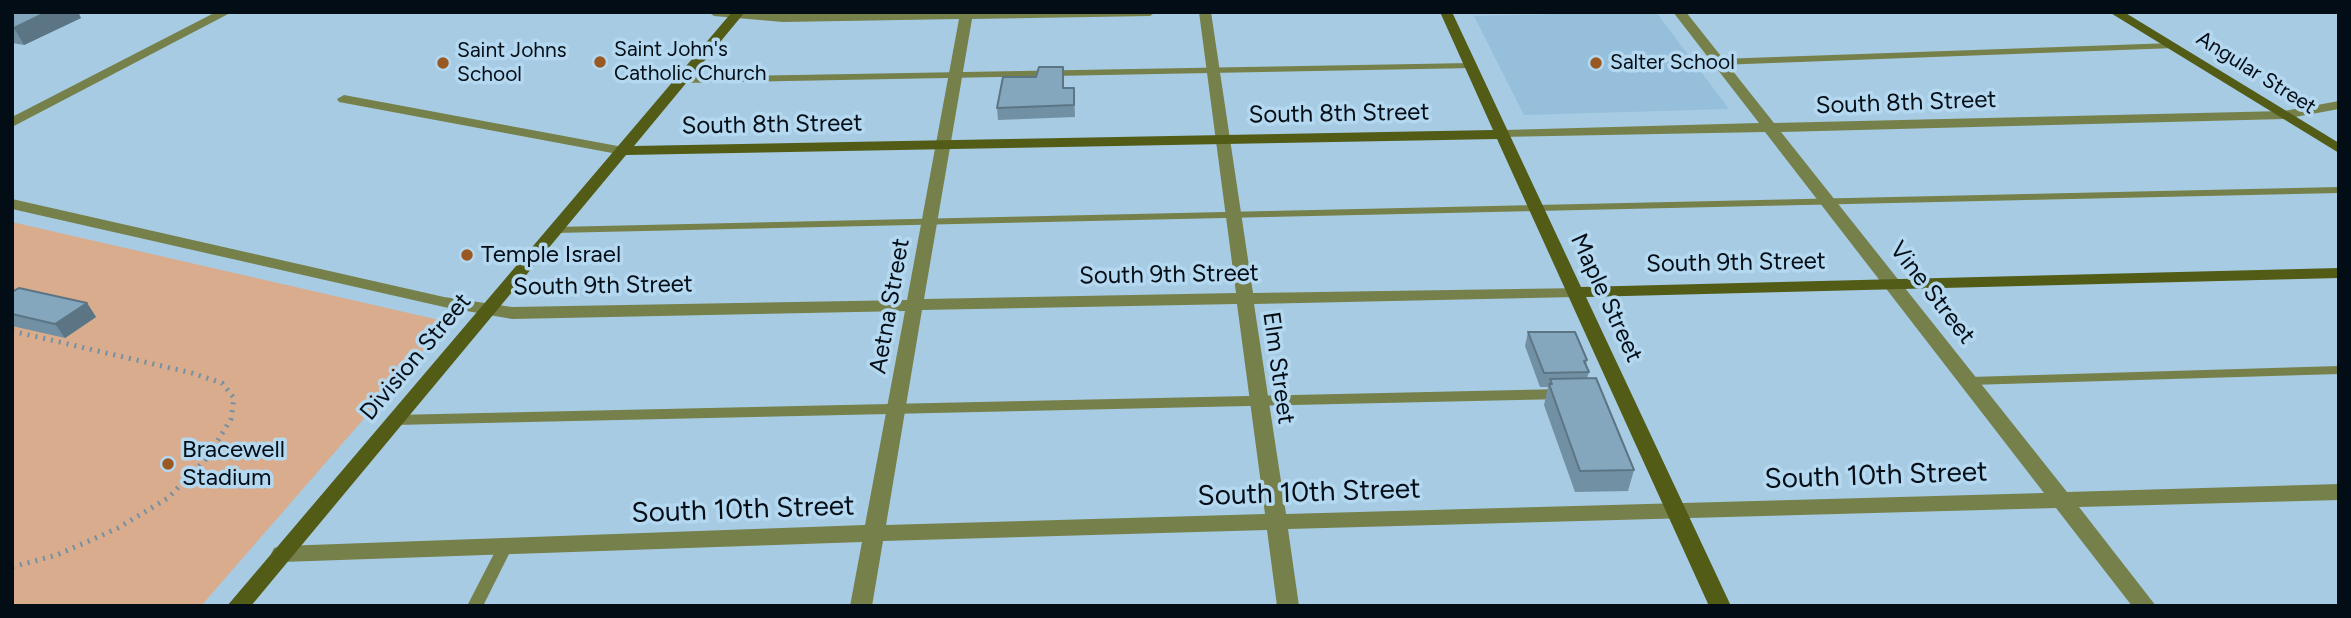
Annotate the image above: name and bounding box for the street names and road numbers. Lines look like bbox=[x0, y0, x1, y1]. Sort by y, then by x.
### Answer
street label: Angular Street bbox=[2191, 26, 2321, 120]
street label: South 8th Street bbox=[1815, 85, 1997, 121]
street label: South 8th Street bbox=[1248, 98, 1430, 130]
street label: South 8th Street bbox=[681, 109, 863, 141]
street label: Maple Street bbox=[1564, 229, 1648, 367]
street label: Aetna Street bbox=[864, 236, 916, 376]
street label: Vine Street bbox=[1883, 236, 1981, 350]
street label: South 9th Street bbox=[1646, 247, 1826, 279]
street label: South 9th Street bbox=[1079, 259, 1259, 291]
street label: South 9th Street bbox=[513, 270, 693, 302]
street label: Division Street bbox=[354, 287, 478, 427]
street label: Elm Street bbox=[1256, 310, 1300, 426]
street label: South 10th Street bbox=[1764, 455, 1988, 497]
street label: South 10th Street bbox=[1197, 472, 1421, 514]
street label: South 10th Street bbox=[631, 489, 855, 531]

